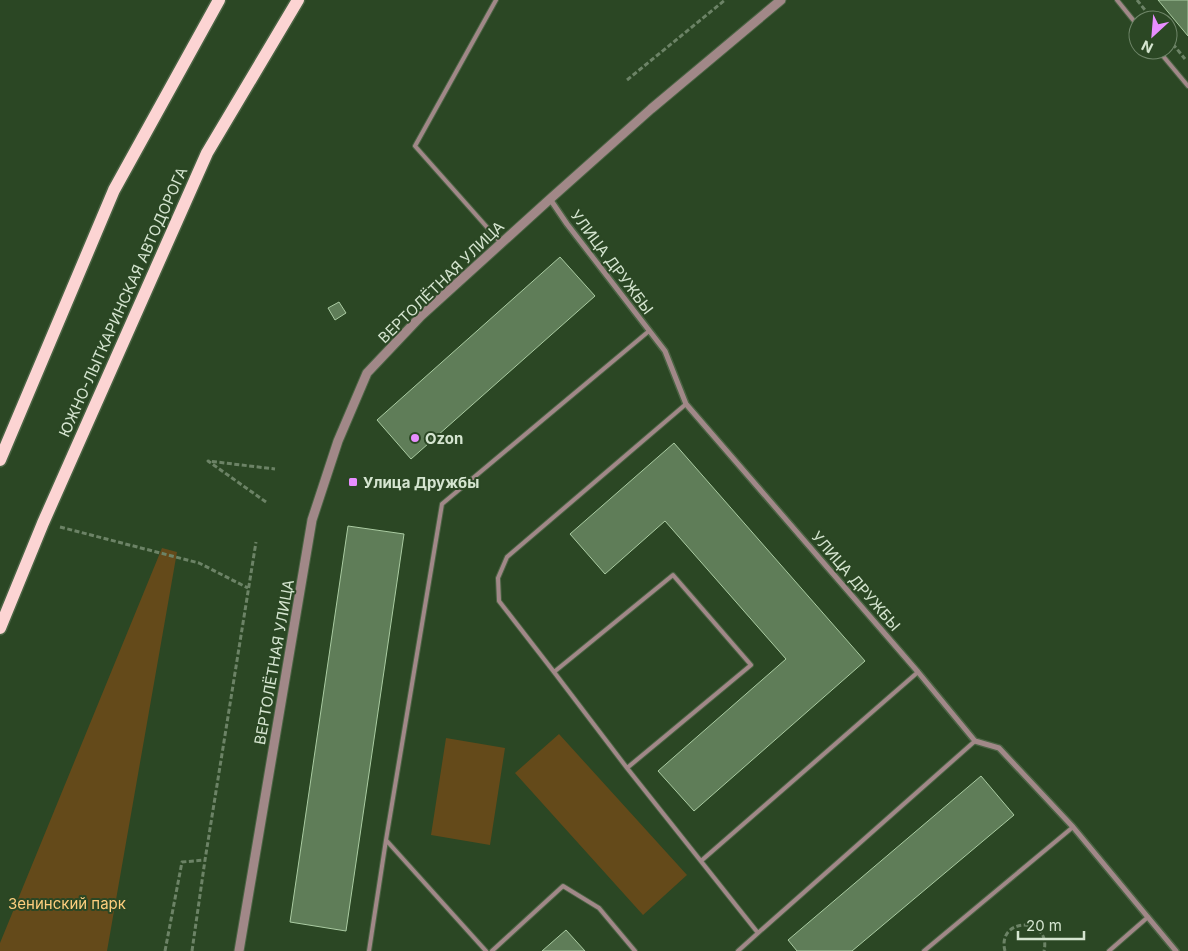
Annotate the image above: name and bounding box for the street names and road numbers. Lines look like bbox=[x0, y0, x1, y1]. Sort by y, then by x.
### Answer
street label: ЮЖНО-ЛЫТКАРИНСКАЯ АВТОДОРОГА bbox=[55, 164, 191, 440]
street label: УЛИЦА ДРУЖБЫ bbox=[567, 206, 657, 318]
street label: ВЕРТОЛЁТНАЯ УЛИЦА bbox=[374, 217, 508, 347]
street label: УЛИЦА ДРУЖБЫ bbox=[808, 527, 904, 635]
street label: ВЕРТОЛЁТНАЯ УЛИЦА bbox=[250, 578, 298, 746]

